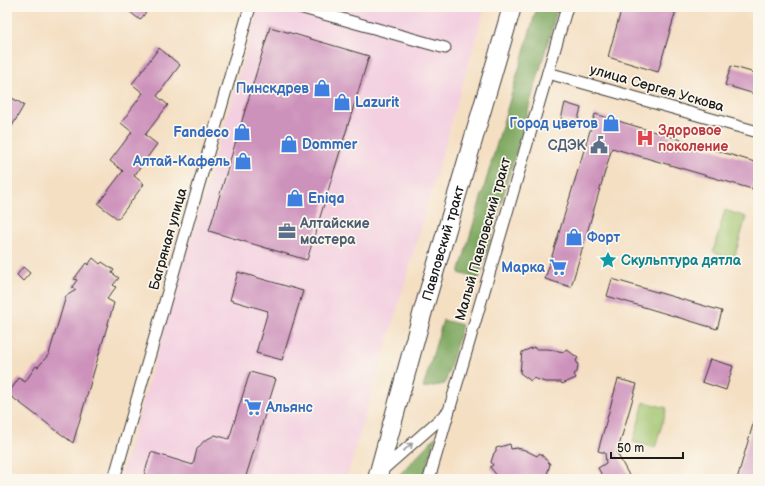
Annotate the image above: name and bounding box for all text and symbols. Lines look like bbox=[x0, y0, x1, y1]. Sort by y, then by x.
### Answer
street label: улица Сергея Ускова bbox=[588, 61, 727, 115]
shop icon: Пинскдрев bbox=[312, 78, 332, 98]
place label: Пинскдрев bbox=[236, 80, 309, 97]
shop icon: Lazurit bbox=[332, 92, 352, 112]
place label: Lazurit bbox=[355, 94, 400, 111]
shop icon: Город цветов bbox=[601, 113, 621, 133]
place label: Город цветов bbox=[509, 115, 598, 132]
shop icon: Fandeco bbox=[232, 122, 252, 142]
place label: Здоровое поколение bbox=[658, 122, 729, 155]
place label: Fandeco bbox=[173, 124, 229, 141]
hospital icon: Здоровое поколение bbox=[635, 128, 655, 148]
shop icon: Dommer bbox=[279, 134, 299, 154]
public building icon: СДЭК bbox=[589, 135, 609, 155]
place label: Dommer bbox=[302, 136, 358, 153]
place label: СДЭК bbox=[548, 137, 587, 154]
shop icon: Алтай-Кафель bbox=[233, 151, 253, 171]
place label: Алтай-Кафель bbox=[132, 153, 231, 170]
street label: Малый Павловский тракт bbox=[452, 155, 515, 323]
street label: Павловский тракт bbox=[418, 183, 468, 303]
street label: Багряная улица bbox=[145, 185, 191, 292]
shop icon: Eniqa bbox=[285, 188, 305, 208]
place label: Eniqa bbox=[308, 190, 344, 207]
place label: Алтайские мастера bbox=[299, 215, 370, 248]
office icon: Алтайские мастера bbox=[277, 221, 297, 241]
shop icon: Форт bbox=[564, 227, 584, 247]
place label: Форт bbox=[587, 229, 620, 246]
place icon: Скульптура дятла bbox=[598, 250, 618, 270]
place label: Скульптура дятла bbox=[621, 252, 742, 269]
supermarket icon: Марка bbox=[548, 257, 568, 277]
place label: Марка bbox=[501, 259, 546, 276]
supermarket icon: Альянс bbox=[243, 397, 263, 417]
place label: Альянс bbox=[265, 399, 313, 416]
scale bar bbox=[611, 434, 683, 460]
text: 50 m bbox=[617, 441, 644, 456]
one-way arrow bbox=[403, 443, 413, 452]

